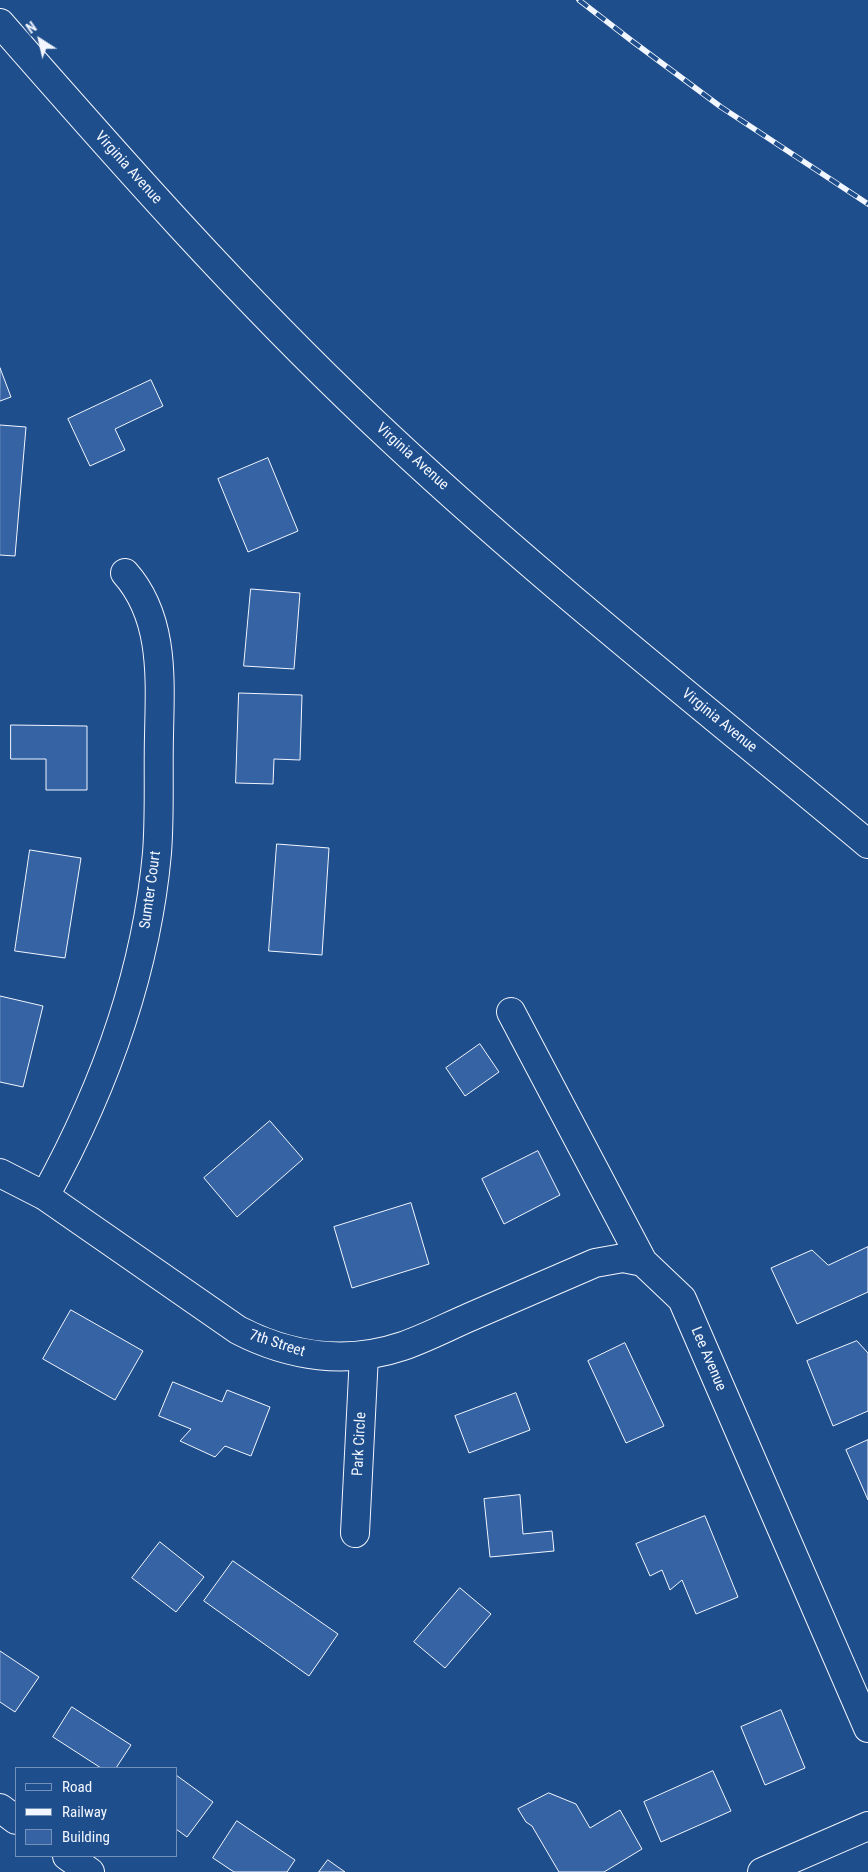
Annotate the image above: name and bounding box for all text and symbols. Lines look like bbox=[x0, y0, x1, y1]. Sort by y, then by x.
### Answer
north arrow bbox=[15, 15, 65, 65]
text: N bbox=[23, 19, 39, 37]
street label: Virginia Avenue bbox=[91, 128, 165, 208]
street label: Virginia Avenue bbox=[372, 420, 452, 494]
street label: Virginia Avenue bbox=[678, 685, 760, 757]
street label: Sumter Court bbox=[137, 850, 165, 930]
street label: Lee Avenue bbox=[686, 1324, 730, 1394]
street label: 7th Street bbox=[247, 1327, 307, 1361]
street label: Park Circle bbox=[349, 1412, 371, 1476]
legend bbox=[15, 1767, 178, 1857]
text: Road bbox=[62, 1778, 92, 1796]
text: Railway bbox=[62, 1803, 107, 1821]
text: Building bbox=[62, 1828, 110, 1846]

